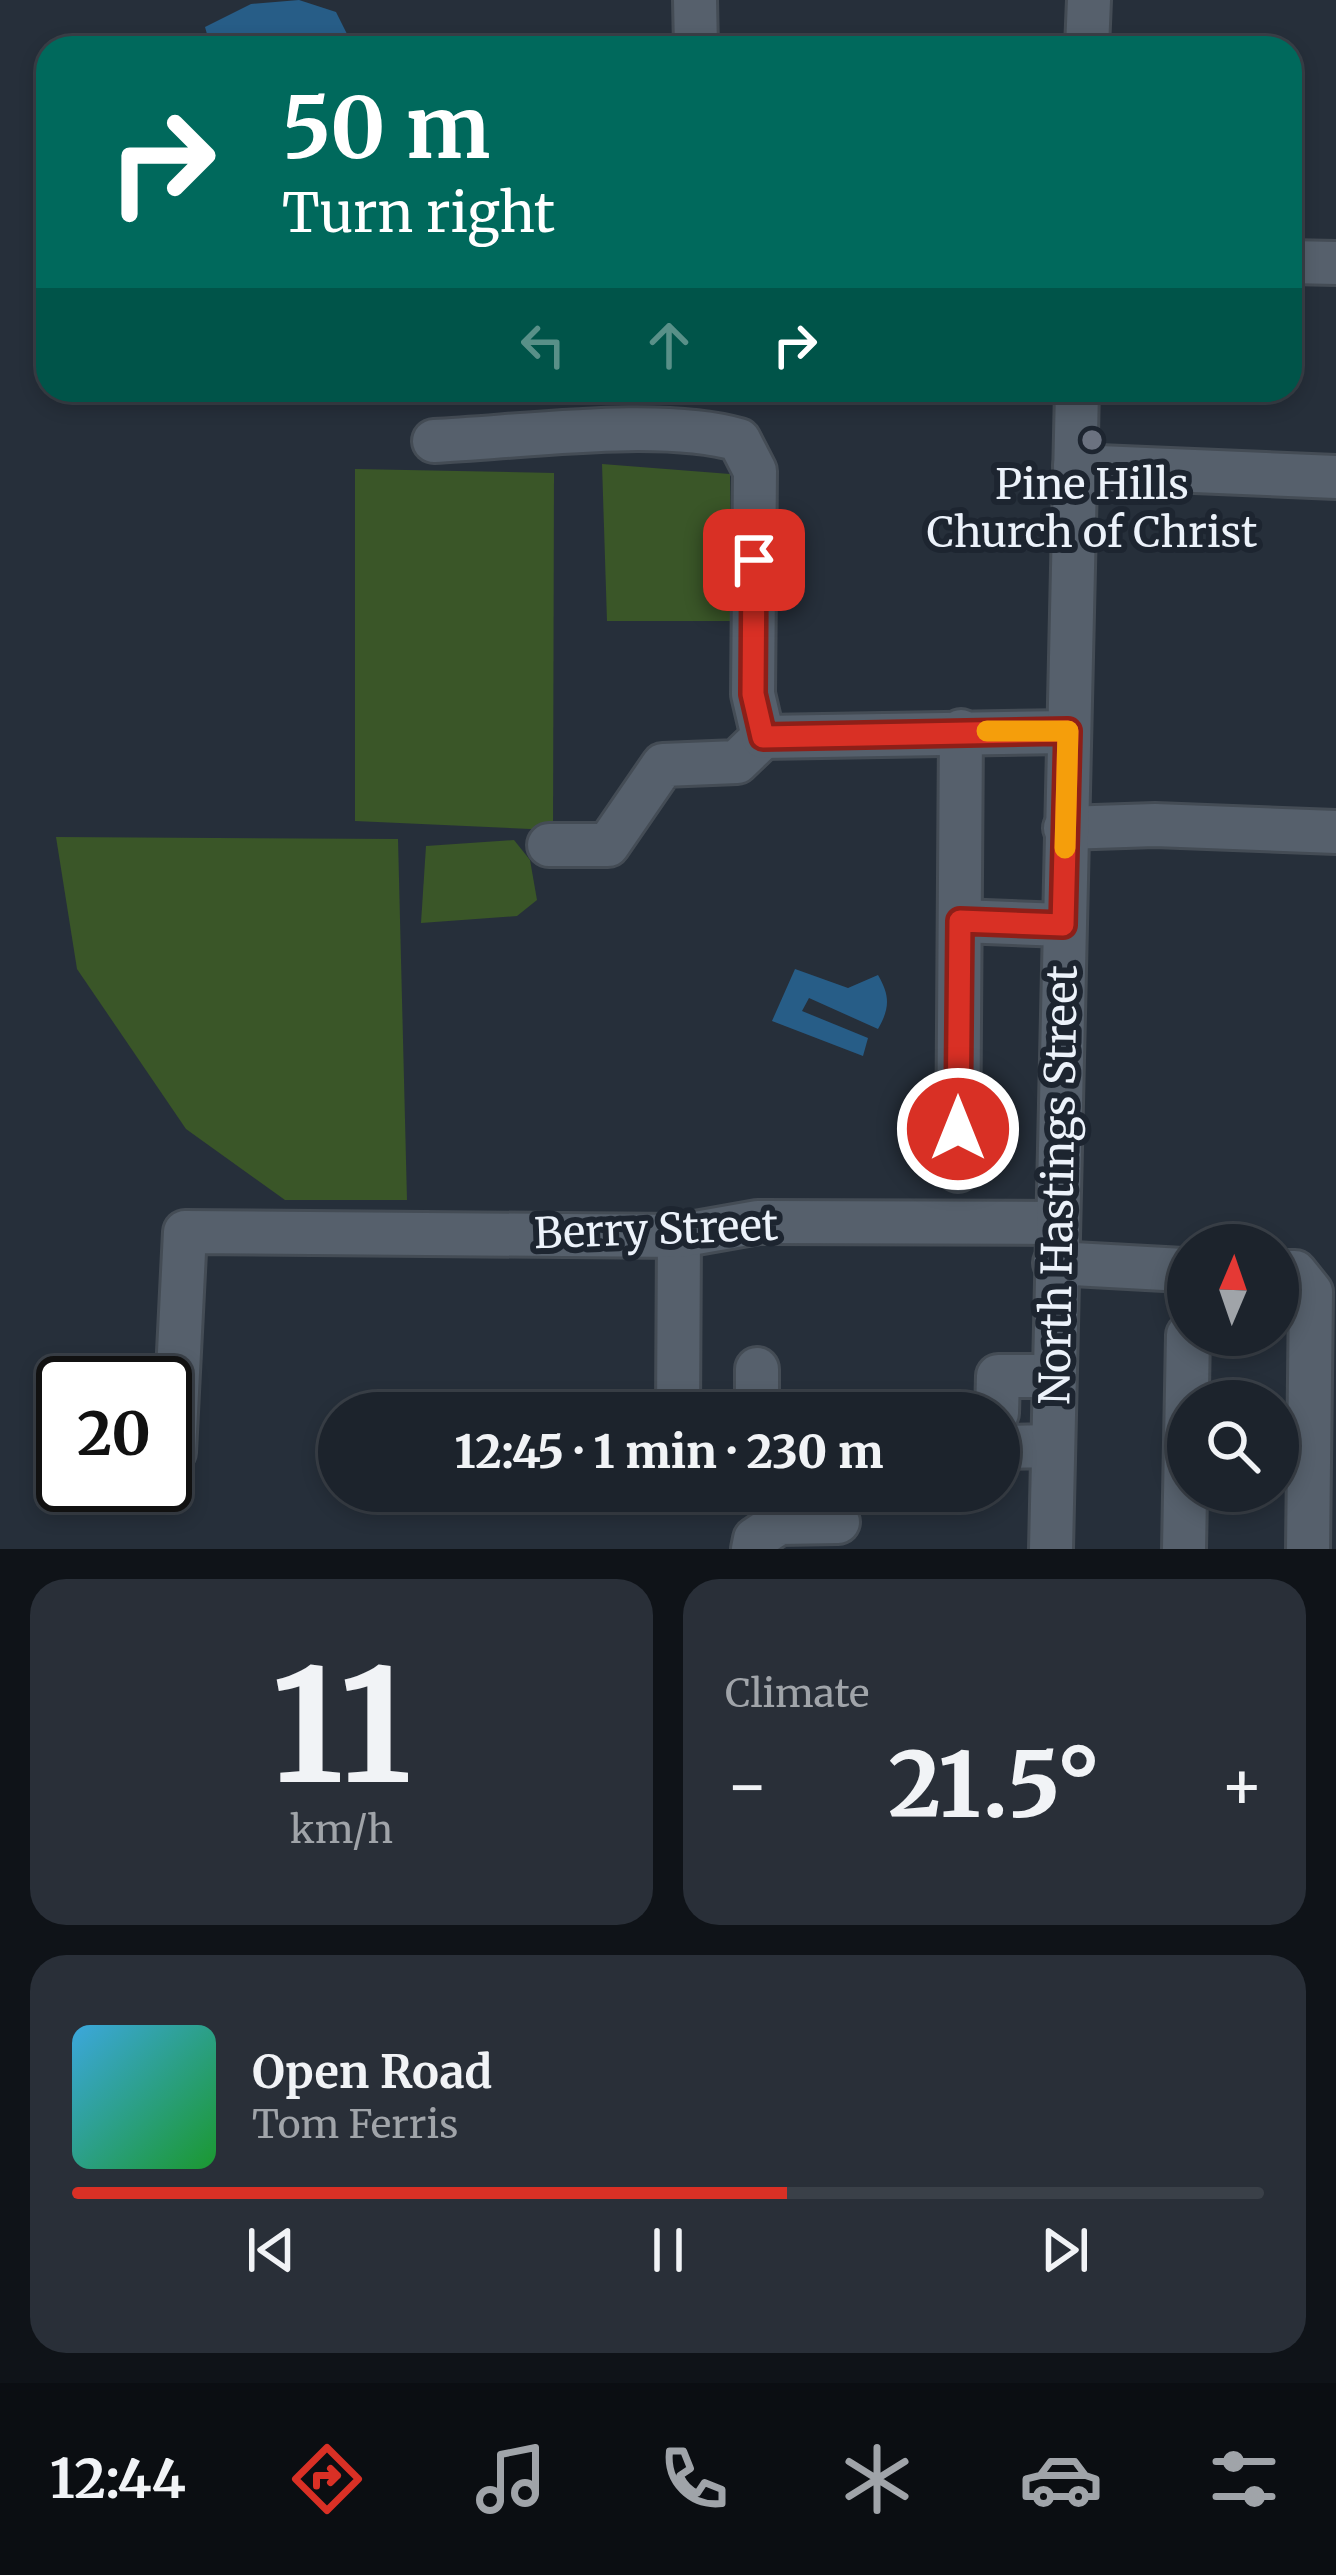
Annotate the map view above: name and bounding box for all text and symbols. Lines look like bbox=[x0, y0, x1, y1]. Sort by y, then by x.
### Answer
text: 50 m bbox=[282, 75, 490, 181]
icon: right bbox=[84, 84, 240, 240]
text: Turn right bbox=[282, 179, 555, 247]
icon: left bbox=[510, 312, 576, 378]
icon: ahead bbox=[636, 312, 702, 378]
icon: right bbox=[762, 312, 828, 378]
marker: Pine Hills Church of Christ bbox=[1079, 427, 1105, 453]
place label: Pine Hills Church of Christ bbox=[927, 458, 1257, 558]
pin bbox=[703, 509, 805, 611]
icon: arrive bbox=[721, 527, 787, 593]
street label: North Hastings Street bbox=[1028, 965, 1089, 1405]
position arrow bbox=[895, 1066, 1021, 1192]
street label: Berry Street bbox=[533, 1199, 779, 1259]
north arrow bbox=[1167, 1224, 1299, 1356]
map controls bbox=[1167, 1224, 1299, 1512]
speed limit sign: 20 bbox=[36, 1356, 192, 1512]
button: search bbox=[1167, 1380, 1299, 1512]
text: 12:45 · 1 min · 230 m bbox=[455, 1424, 883, 1480]
text: 11 bbox=[271, 1628, 412, 1825]
text: Climate bbox=[725, 1669, 869, 1718]
text: 21.5° bbox=[888, 1728, 1101, 1842]
text: − bbox=[725, 1744, 769, 1827]
text: + bbox=[1220, 1744, 1264, 1827]
text: km/h bbox=[290, 1805, 393, 1854]
text: Open Road bbox=[252, 2044, 492, 2100]
text: Tom Ferris bbox=[252, 2100, 458, 2149]
icon: previous bbox=[238, 2217, 304, 2283]
icon: pause bbox=[635, 2217, 701, 2283]
icon: next bbox=[1032, 2217, 1098, 2283]
icon: directions bbox=[285, 2437, 369, 2521]
icon: music bbox=[469, 2437, 553, 2521]
icon: phone bbox=[652, 2437, 736, 2521]
icon: climate bbox=[835, 2437, 919, 2521]
icon: car bbox=[1019, 2437, 1103, 2521]
icon: filters bbox=[1202, 2437, 1286, 2521]
text: 12:44 bbox=[50, 2445, 186, 2513]

